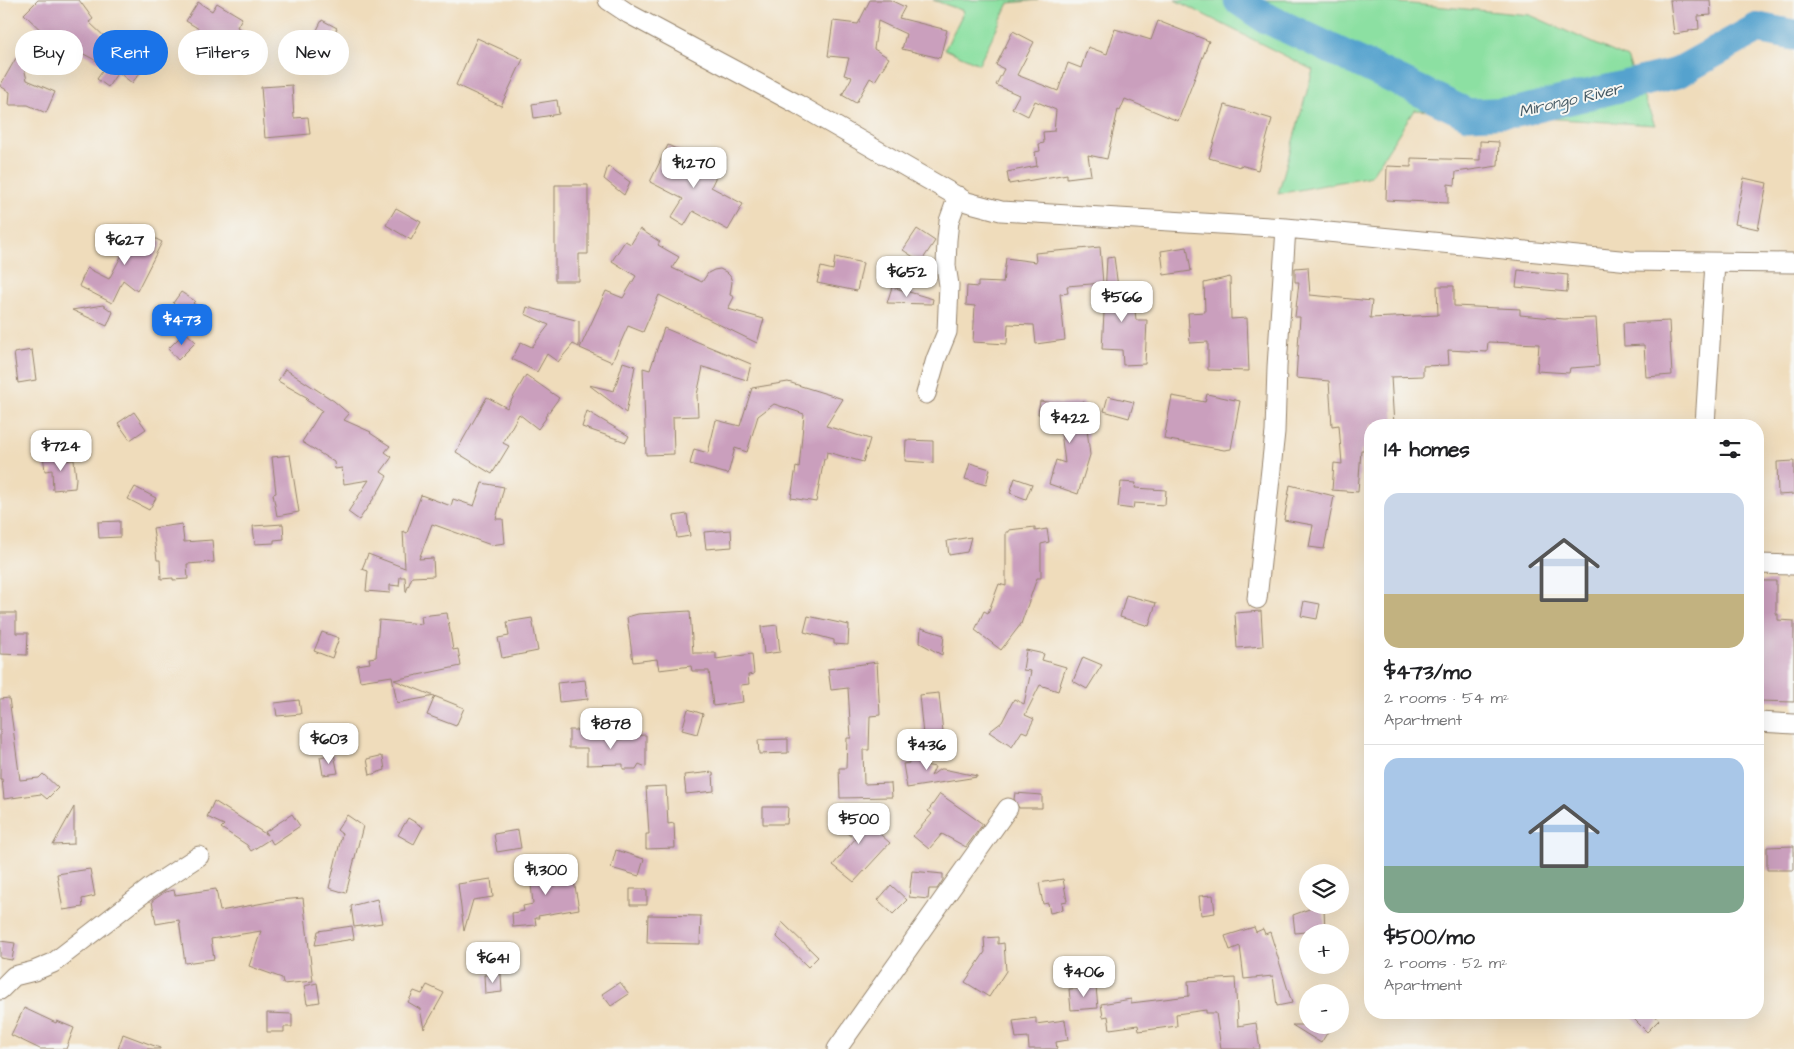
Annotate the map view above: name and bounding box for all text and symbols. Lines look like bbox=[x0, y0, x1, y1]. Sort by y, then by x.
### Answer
chip: Buy bbox=[15, 30, 83, 75]
chip: Rent bbox=[93, 30, 168, 75]
chip: Filters bbox=[178, 30, 268, 75]
chip: New bbox=[278, 30, 349, 75]
water label: Mirongo River bbox=[1517, 77, 1626, 123]
pin: $1,270 bbox=[653, 146, 735, 189]
text: $1,270 bbox=[673, 152, 715, 174]
pin: $627 bbox=[95, 224, 155, 266]
text: $627 bbox=[106, 229, 144, 251]
pin: $652 bbox=[877, 256, 937, 298]
text: $652 bbox=[887, 261, 927, 283]
pin: $566 bbox=[1092, 280, 1152, 323]
text: $566 bbox=[1102, 286, 1142, 308]
pin: $473 bbox=[152, 304, 212, 346]
text: $473 bbox=[163, 309, 201, 331]
pin: $422 bbox=[1040, 402, 1100, 444]
text: $422 bbox=[1051, 407, 1089, 429]
pin: $724 bbox=[31, 430, 91, 472]
text: $724 bbox=[42, 435, 80, 457]
text: 14 homes bbox=[1384, 435, 1470, 464]
icon: filters bbox=[1716, 435, 1744, 463]
icon: home bbox=[1519, 525, 1609, 615]
text: $473/mo bbox=[1384, 658, 1471, 687]
text: 2 rooms · 54 m² bbox=[1384, 687, 1509, 709]
pin: $878 bbox=[581, 708, 641, 750]
text: Apartment bbox=[1384, 709, 1462, 731]
text: $878 bbox=[591, 713, 631, 735]
pin: $603 bbox=[299, 722, 359, 765]
text: $603 bbox=[310, 728, 348, 750]
pin: $436 bbox=[897, 728, 957, 771]
text: $436 bbox=[908, 734, 946, 756]
icon: home bbox=[1519, 791, 1609, 881]
pin: $500 bbox=[829, 802, 889, 845]
text: $500 bbox=[839, 808, 879, 830]
pin: $1,300 bbox=[505, 854, 587, 896]
text: $1,300 bbox=[525, 859, 567, 881]
map controls bbox=[1299, 864, 1349, 1034]
button: layers bbox=[1299, 864, 1349, 914]
text: $500/mo bbox=[1384, 923, 1475, 952]
button: + bbox=[1299, 924, 1349, 974]
pin: $641 bbox=[463, 942, 523, 984]
text: $641 bbox=[477, 947, 509, 969]
text: 2 rooms · 52 m² bbox=[1384, 952, 1507, 974]
pin: $406 bbox=[1054, 956, 1114, 998]
text: $406 bbox=[1064, 961, 1104, 983]
text: Apartment bbox=[1384, 974, 1462, 996]
button: − bbox=[1299, 984, 1349, 1034]

